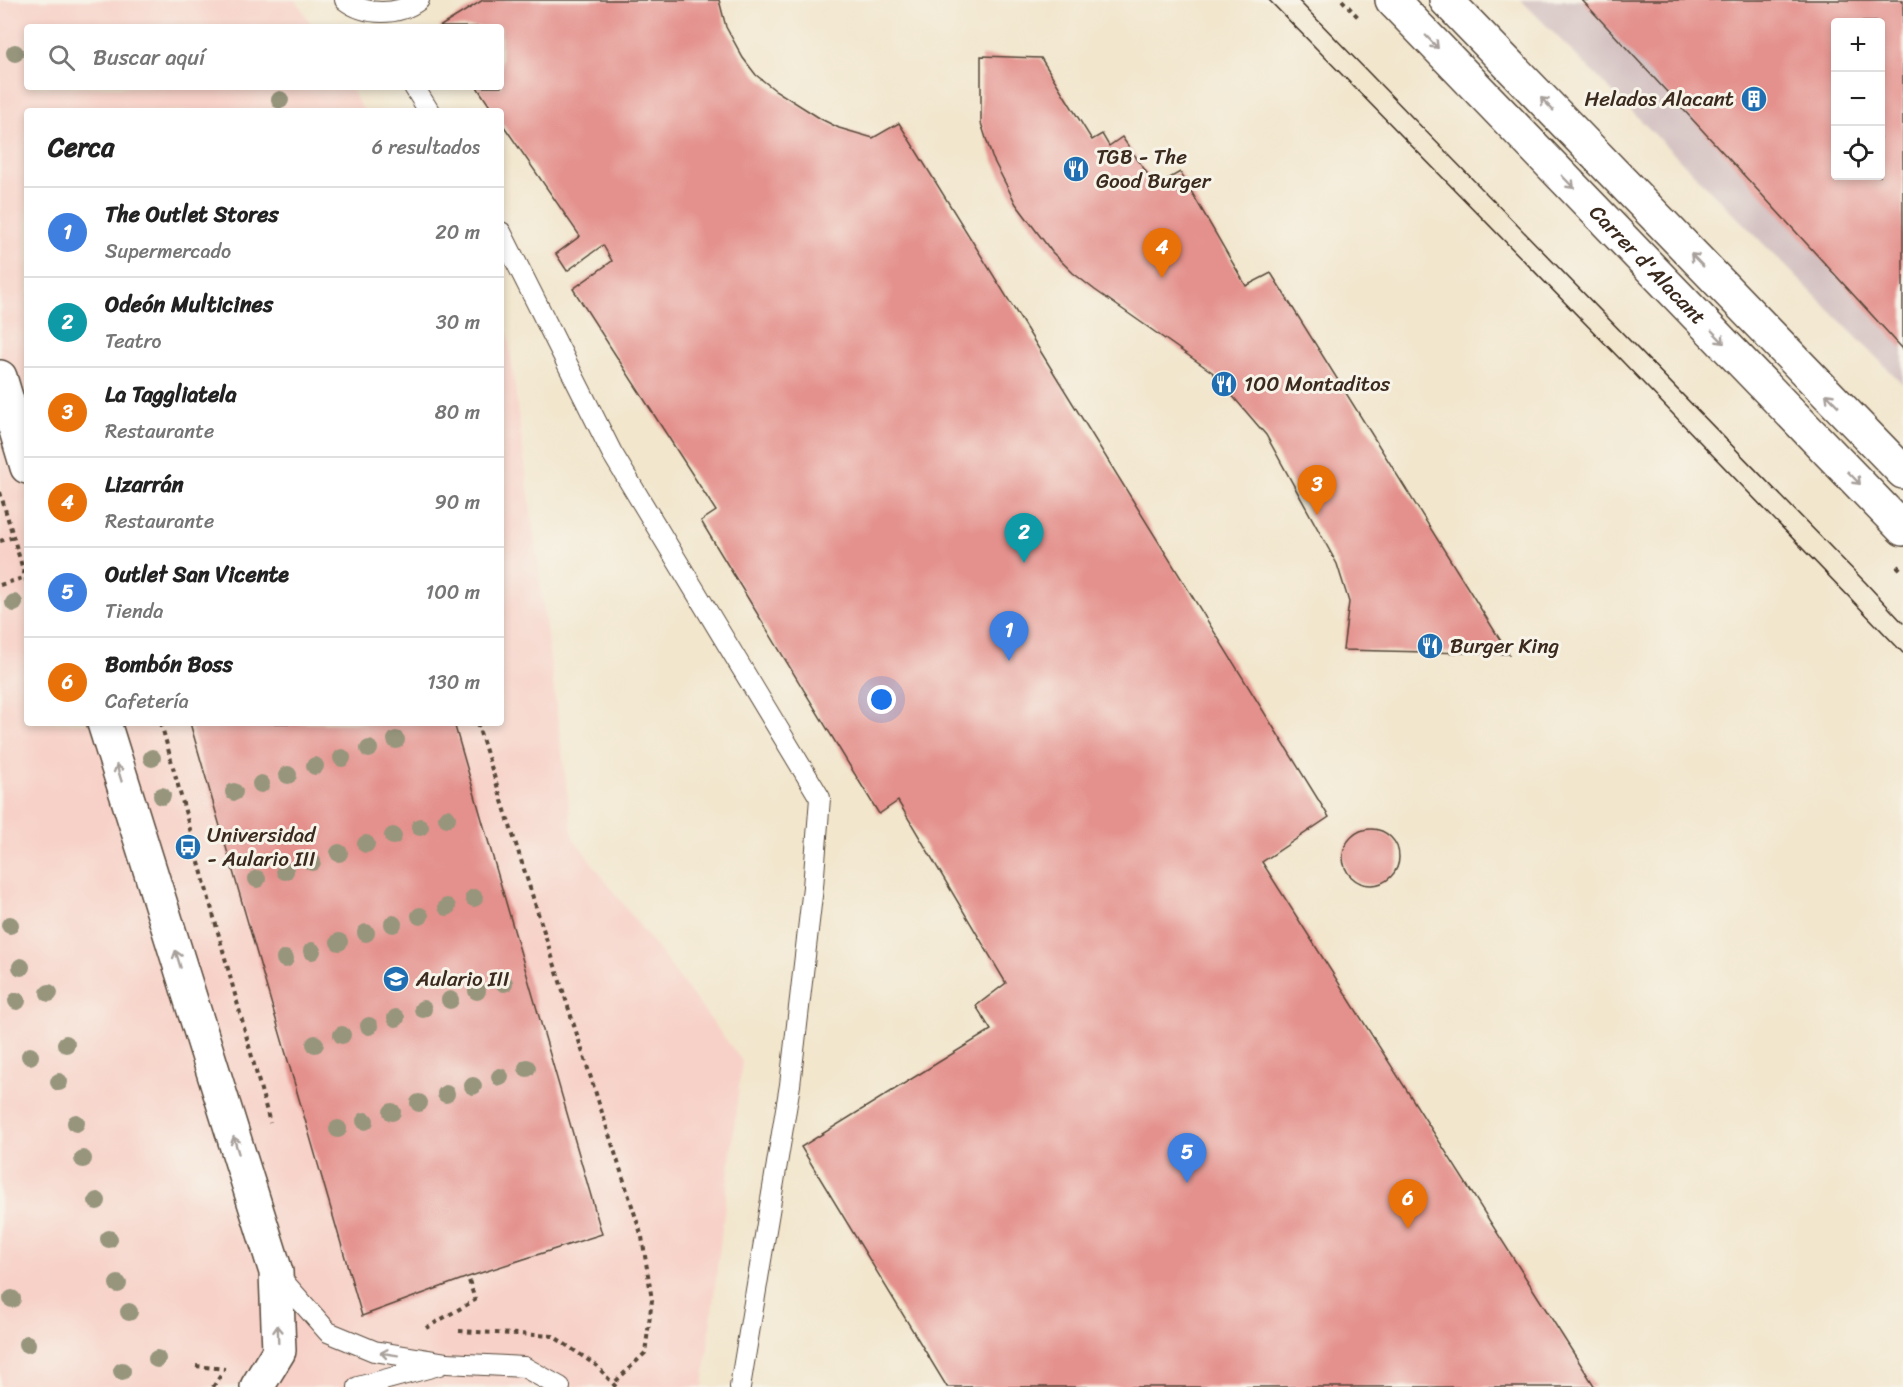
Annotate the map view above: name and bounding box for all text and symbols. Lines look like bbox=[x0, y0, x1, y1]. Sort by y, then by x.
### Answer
map controls bbox=[1831, 18, 1885, 180]
button: + bbox=[1831, 18, 1885, 72]
search box bbox=[24, 24, 504, 90]
one-way arrow bbox=[1425, 34, 1439, 49]
text: Buscar aquí bbox=[93, 38, 205, 77]
icon: search bbox=[45, 41, 78, 74]
button: − bbox=[1831, 72, 1885, 126]
place label: Helados Alacant bbox=[1584, 80, 1734, 118]
building icon: Helados Alacant bbox=[1739, 84, 1769, 114]
one-way arrow bbox=[1540, 97, 1554, 112]
text: Cerca bbox=[48, 124, 114, 170]
button: locate bbox=[1831, 126, 1885, 180]
text: 6 resultados bbox=[372, 130, 480, 165]
place label: TGB - The Good Burger bbox=[1096, 138, 1212, 200]
restaurant icon: TGB - The Good Burger bbox=[1061, 154, 1091, 184]
one-way arrow bbox=[1561, 174, 1575, 189]
text: The Outlet Stores bbox=[105, 195, 279, 234]
street label: Carrer d'Alacant bbox=[1580, 195, 1716, 334]
text: 1 bbox=[63, 215, 72, 250]
text: 20 m bbox=[435, 215, 480, 250]
pin: 4 bbox=[1142, 228, 1182, 278]
text: Supermercado bbox=[105, 234, 231, 269]
one-way arrow bbox=[1690, 253, 1704, 268]
text: Odeón Multicines bbox=[105, 285, 273, 324]
text: 2 bbox=[62, 305, 73, 340]
text: 30 m bbox=[436, 305, 480, 340]
text: Teatro bbox=[105, 324, 161, 359]
one-way arrow bbox=[1711, 330, 1726, 345]
place label: 100 Montaditos bbox=[1244, 365, 1391, 403]
restaurant icon: 100 Montaditos bbox=[1209, 369, 1239, 399]
text: La Taggliatela bbox=[105, 375, 237, 414]
one-way arrow bbox=[1825, 393, 1840, 408]
text: 3 bbox=[62, 395, 73, 430]
text: 80 m bbox=[435, 395, 480, 430]
text: Restaurante bbox=[105, 414, 214, 449]
text: Lizarrán bbox=[105, 465, 184, 504]
pin: 3 bbox=[1298, 466, 1336, 515]
one-way arrow bbox=[1846, 470, 1861, 485]
text: 4 bbox=[61, 485, 74, 520]
text: 90 m bbox=[435, 485, 480, 520]
text: Restaurante bbox=[105, 504, 214, 539]
pin: 2 bbox=[1004, 514, 1044, 563]
text: Outlet San Vicente bbox=[105, 555, 289, 594]
text: 5 bbox=[61, 575, 74, 610]
text: 100 m bbox=[426, 575, 480, 610]
text: Tienda bbox=[105, 594, 163, 629]
pin: 1 bbox=[990, 612, 1028, 661]
place label: Burger King bbox=[1450, 627, 1559, 665]
restaurant icon: Burger King bbox=[1415, 631, 1445, 661]
text: Bombón Boss bbox=[105, 645, 233, 684]
text: 6 bbox=[62, 665, 73, 700]
text: 130 m bbox=[427, 665, 480, 700]
text: Cafetería bbox=[105, 684, 189, 719]
your location bbox=[867, 685, 896, 714]
one-way arrow bbox=[113, 764, 124, 783]
place label: Universidad - Aulario III bbox=[207, 816, 317, 878]
bus stop icon: Universidad - Aulario III bbox=[173, 832, 203, 862]
one-way arrow bbox=[172, 950, 183, 969]
place label: Aulario III bbox=[415, 960, 510, 998]
school or university icon: Aulario III bbox=[381, 964, 411, 994]
pin: 5 bbox=[1168, 1134, 1206, 1183]
one-way arrow bbox=[230, 1136, 241, 1155]
pin: 6 bbox=[1388, 1180, 1428, 1229]
one-way arrow bbox=[272, 1325, 283, 1345]
one-way arrow bbox=[380, 1348, 400, 1359]

